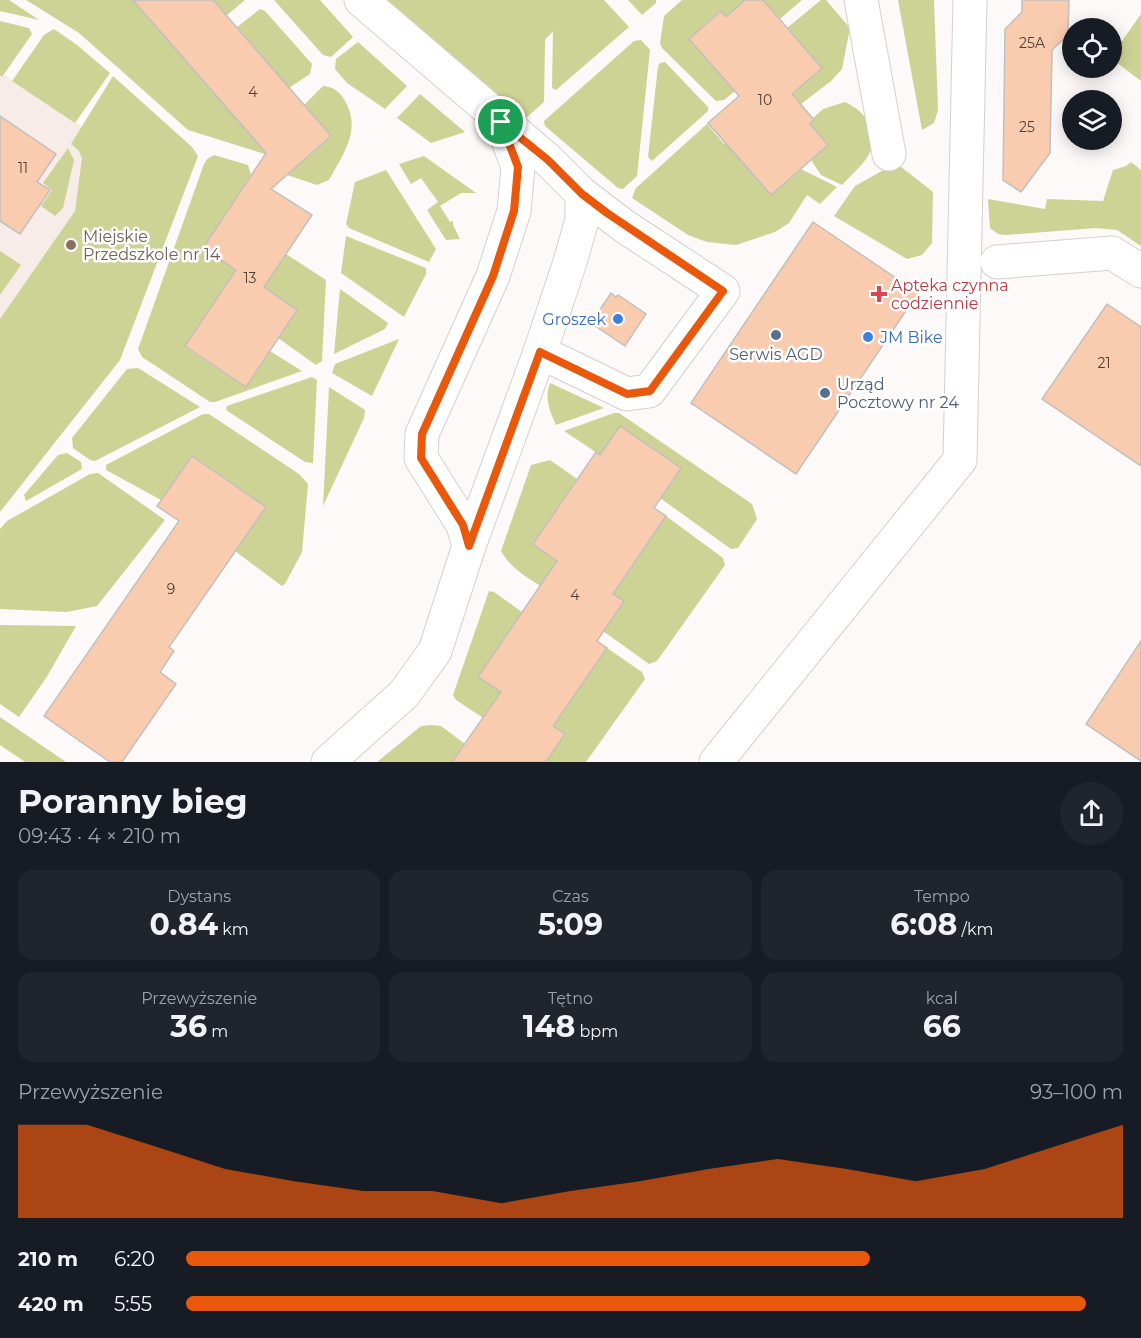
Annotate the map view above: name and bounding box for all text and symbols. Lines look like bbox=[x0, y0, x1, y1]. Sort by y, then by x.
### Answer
map controls bbox=[1062, 18, 1122, 150]
button: locate bbox=[1062, 18, 1122, 78]
house number: 25A bbox=[1019, 34, 1046, 52]
house number: 4 bbox=[248, 83, 258, 101]
button: layers bbox=[1062, 90, 1122, 150]
house number: 10 bbox=[758, 91, 772, 109]
pin bbox=[475, 96, 526, 147]
icon: arrive bbox=[484, 105, 517, 138]
house number: 25 bbox=[1019, 118, 1035, 136]
house number: 11 bbox=[18, 159, 28, 177]
place label: Miejskie Przedszkole nr 14 bbox=[83, 227, 221, 264]
marker: Miejskie Przedszkole nr 14 bbox=[64, 238, 78, 252]
house number: 13 bbox=[244, 269, 257, 287]
place label: Apteka czynna codziennie bbox=[891, 276, 1009, 313]
marker: Apteka czynna codziennie bbox=[872, 287, 886, 301]
place label: Groszek bbox=[542, 310, 606, 329]
marker: Groszek bbox=[611, 312, 625, 326]
marker: Serwis AGD bbox=[769, 328, 783, 342]
place label: JM Bike bbox=[879, 328, 943, 347]
marker: JM Bike bbox=[861, 330, 875, 344]
place label: Serwis AGD bbox=[729, 345, 823, 364]
house number: 21 bbox=[1097, 354, 1111, 372]
place label: Urząd Pocztowy nr 24 bbox=[837, 375, 959, 412]
marker: Urząd Pocztowy nr 24 bbox=[818, 386, 832, 400]
house number: 9 bbox=[167, 580, 175, 598]
house number: 4 bbox=[570, 586, 580, 604]
text: Poranny bieg bbox=[18, 781, 248, 821]
button: share bbox=[1060, 782, 1123, 845]
text: 09:43 · 4 × 210 m bbox=[18, 824, 181, 848]
text: Dystans bbox=[167, 887, 231, 906]
text: Czas bbox=[552, 887, 589, 906]
text: Tempo bbox=[914, 887, 970, 906]
text: 0.84 bbox=[150, 906, 218, 943]
text: 5:09 bbox=[538, 906, 603, 943]
text: 6:08 bbox=[890, 906, 957, 943]
text: km bbox=[218, 920, 249, 939]
text: /km bbox=[957, 920, 993, 939]
text: Przewyższenie bbox=[141, 989, 257, 1008]
text: Tętno bbox=[548, 989, 593, 1008]
text: kcal bbox=[926, 989, 958, 1008]
text: 36 bbox=[170, 1008, 207, 1045]
text: 148 bbox=[523, 1008, 575, 1045]
text: 66 bbox=[923, 1008, 961, 1045]
text: m bbox=[207, 1022, 228, 1041]
text: bpm bbox=[575, 1022, 618, 1041]
text: Przewyższenie bbox=[18, 1080, 163, 1104]
text: 93–100 m bbox=[1030, 1080, 1123, 1104]
text: 210 m bbox=[18, 1247, 78, 1271]
text: 6:20 bbox=[114, 1247, 155, 1271]
text: 420 m bbox=[18, 1292, 84, 1316]
text: 5:55 bbox=[114, 1292, 152, 1316]

